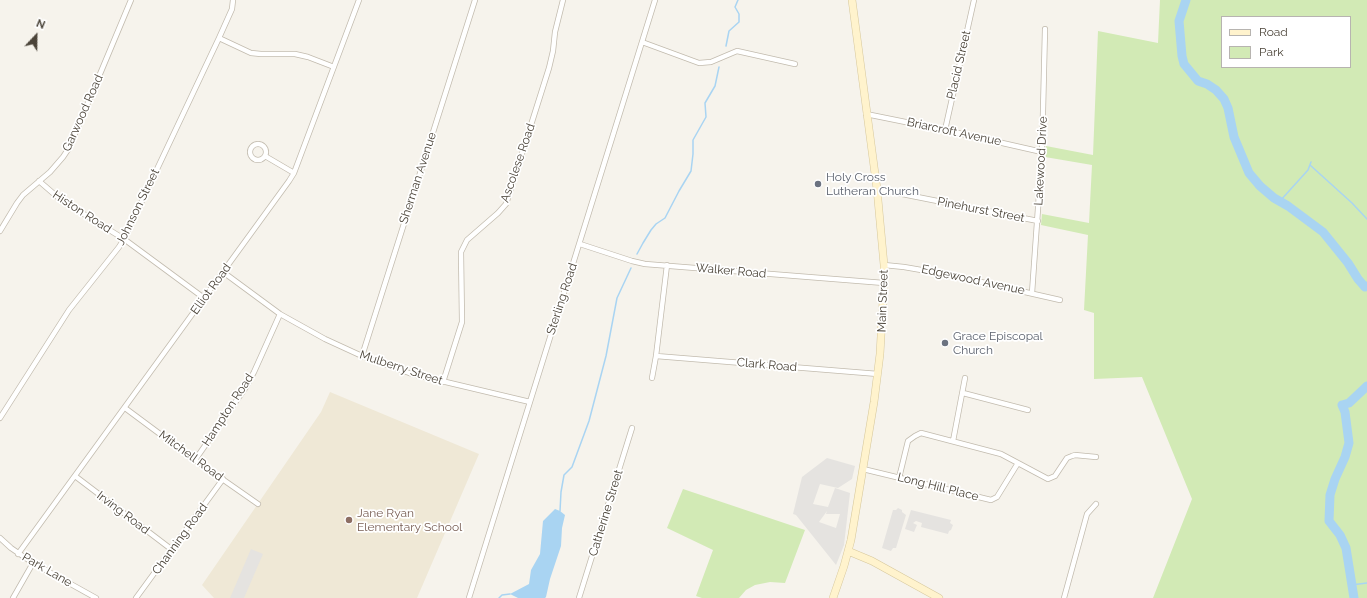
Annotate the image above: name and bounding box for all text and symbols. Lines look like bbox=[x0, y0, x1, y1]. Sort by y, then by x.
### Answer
north arrow bbox=[16, 16, 56, 56]
legend bbox=[1221, 16, 1351, 68]
text: N bbox=[34, 17, 47, 32]
text: Road bbox=[1259, 25, 1288, 39]
street label: Placid Street bbox=[944, 29, 974, 101]
text: Park bbox=[1259, 45, 1284, 59]
street label: Garwood Road bbox=[60, 72, 106, 154]
street label: Briarcroft Avenue bbox=[905, 115, 1003, 149]
street label: Lakewood Drive bbox=[1031, 116, 1051, 206]
street label: Ascolese Road bbox=[498, 122, 538, 204]
street label: Sherman Avenue bbox=[396, 130, 440, 226]
street label: Johnson Street bbox=[113, 167, 163, 247]
place label: Holy Cross Lutheran Church bbox=[826, 170, 919, 198]
marker: Holy Cross Lutheran Church bbox=[813, 179, 823, 189]
street label: Histon Road bbox=[50, 188, 114, 236]
street label: Pinehurst Street bbox=[936, 194, 1026, 226]
street label: Elliot Road bbox=[188, 261, 234, 317]
street label: Sterling Road bbox=[544, 261, 580, 337]
street label: Walker Road bbox=[695, 261, 767, 281]
street label: Edgewood Avenue bbox=[920, 262, 1026, 298]
street label: Main Street bbox=[875, 269, 891, 333]
place label: Grace Episcopal Church bbox=[953, 329, 1043, 357]
marker: Grace Episcopal Church bbox=[940, 338, 950, 348]
street label: Mulberry Street bbox=[358, 348, 444, 388]
street label: Clark Road bbox=[736, 355, 798, 375]
street label: Hampton Road bbox=[199, 371, 257, 449]
street label: Mitchell Road bbox=[156, 428, 226, 484]
street label: Catherine Street bbox=[586, 468, 626, 558]
street label: Long Hill Place bbox=[896, 470, 980, 504]
street label: Irving Road bbox=[94, 488, 152, 538]
street label: Channing Road bbox=[149, 501, 211, 577]
place label: Jane Ryan Elementary School bbox=[357, 506, 462, 534]
marker: Jane Ryan Elementary School bbox=[344, 515, 354, 525]
street label: Park Lane bbox=[20, 550, 74, 590]

